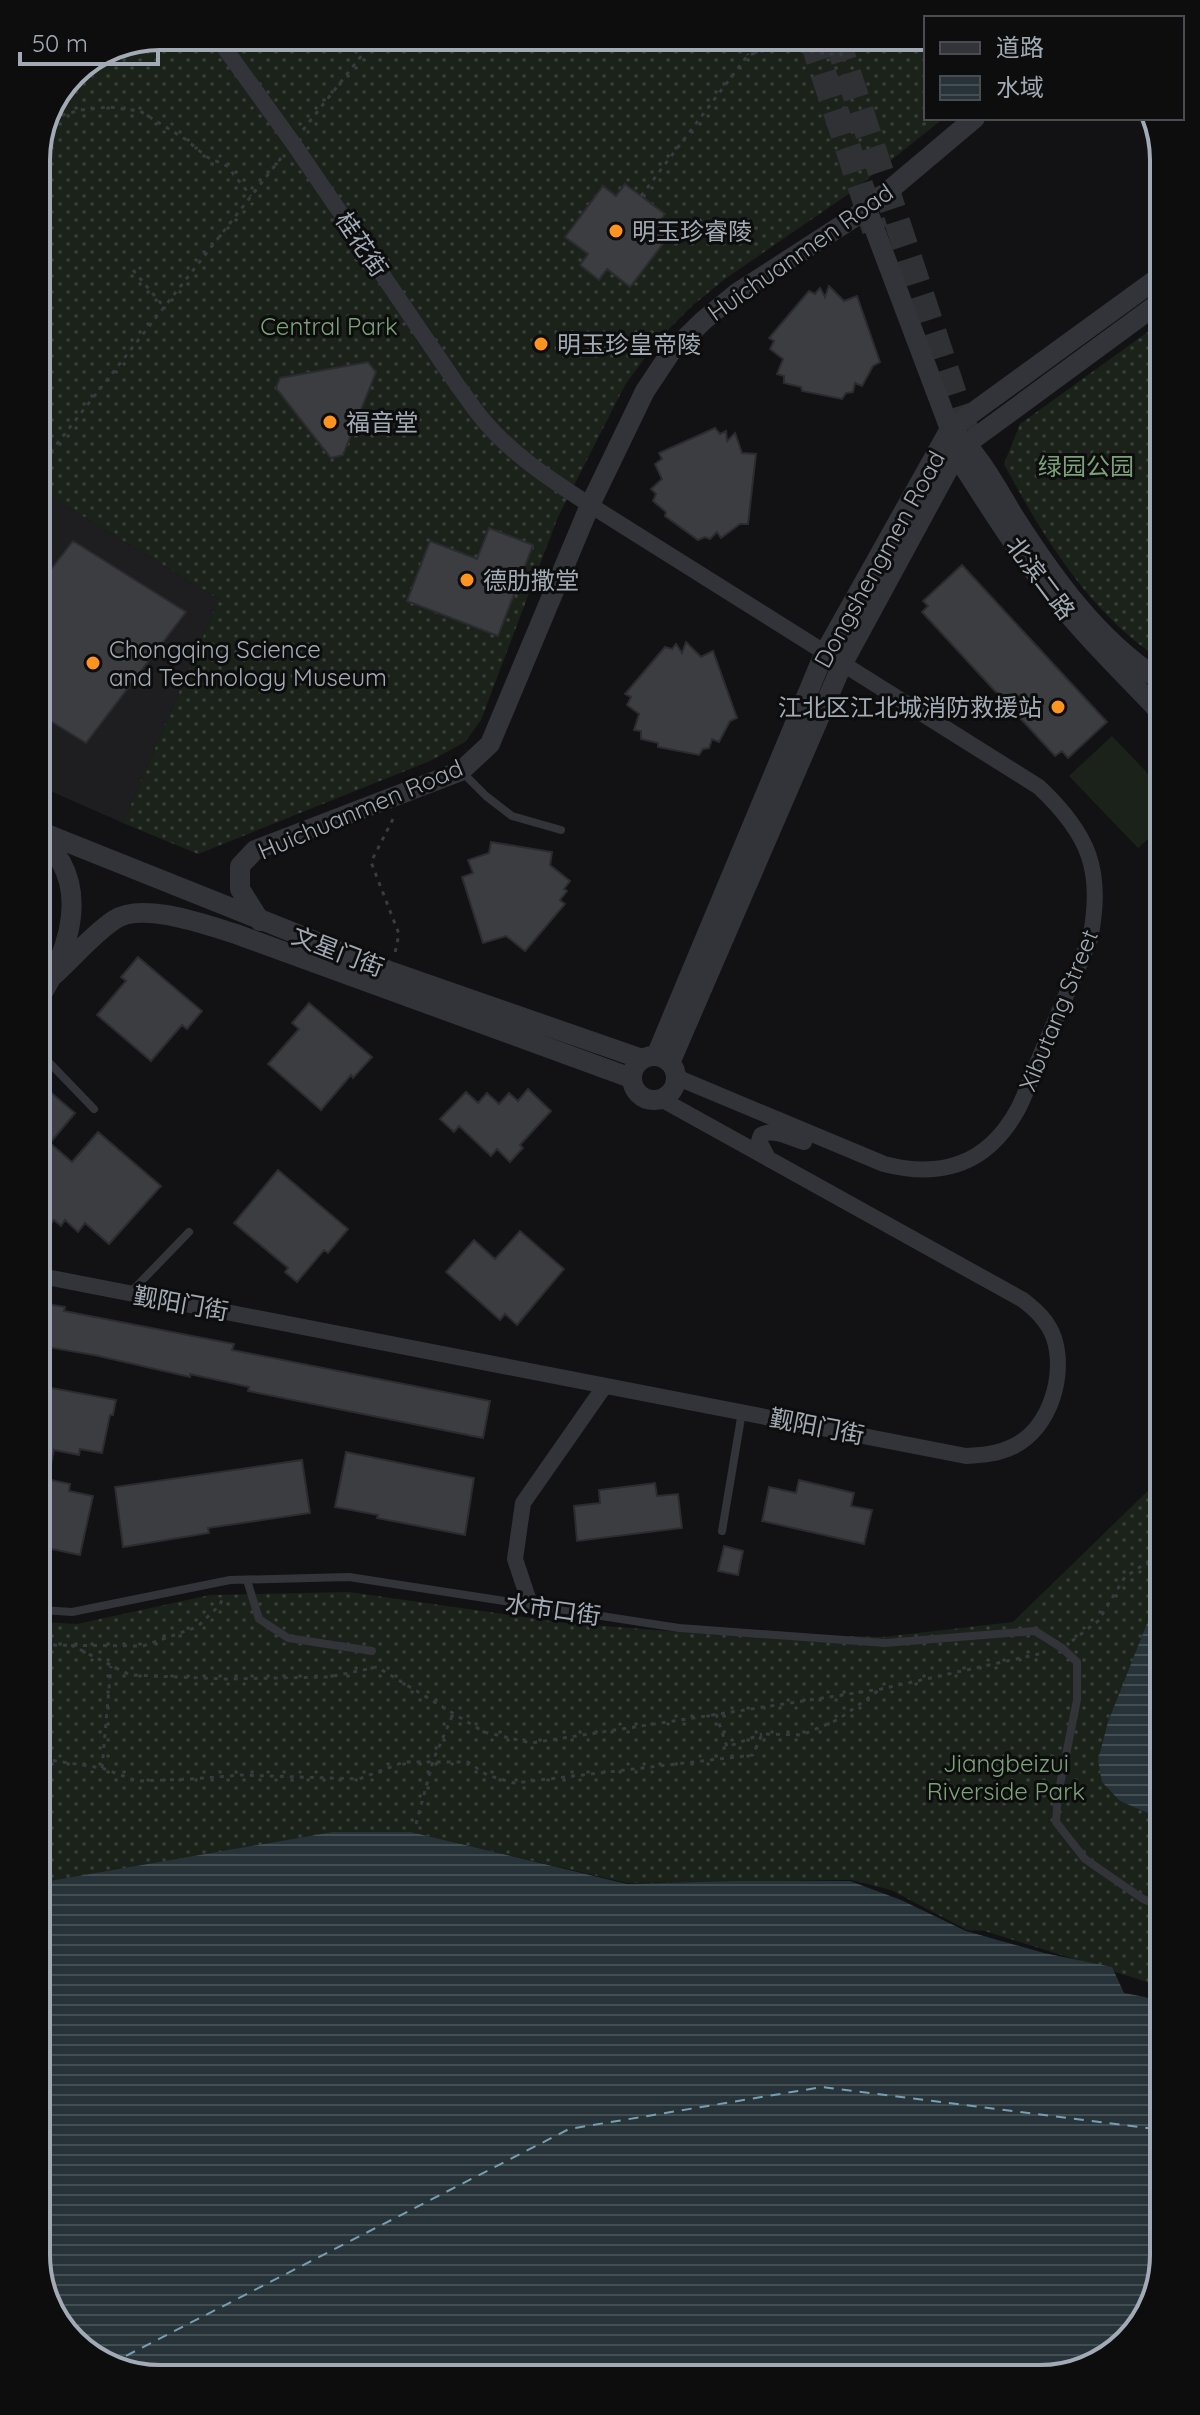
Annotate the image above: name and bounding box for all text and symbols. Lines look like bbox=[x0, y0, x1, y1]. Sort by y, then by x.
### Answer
scale bar bbox=[20, 16, 158, 66]
legend bbox=[924, 16, 1184, 120]
text: 50 m bbox=[32, 28, 88, 58]
text: 道路 bbox=[996, 32, 1044, 62]
text: 水域 bbox=[996, 72, 1044, 102]
street label: Huichuanmen Road bbox=[701, 177, 899, 327]
street label: 桂花街 bbox=[329, 206, 395, 282]
place label: 明玉珍睿陵 bbox=[632, 216, 752, 246]
marker: 明玉珍睿陵 bbox=[607, 222, 625, 240]
park label: Central Park bbox=[260, 311, 398, 341]
place label: 明玉珍皇帝陵 bbox=[557, 329, 701, 359]
marker: 明玉珍皇帝陵 bbox=[532, 335, 550, 353]
place label: 福音堂 bbox=[346, 407, 418, 437]
marker: 福音堂 bbox=[321, 413, 339, 431]
street label: Dongshengmen Road bbox=[807, 445, 951, 673]
park label: 绿园公园 bbox=[1038, 451, 1134, 481]
street label: 北滨二路 bbox=[1000, 531, 1082, 625]
place label: 德肋撒堂 bbox=[483, 565, 579, 595]
marker: 德肋撒堂 bbox=[458, 571, 476, 589]
place label: Chongqing Science and Technology Museum bbox=[109, 634, 387, 692]
marker: Chongqing Science and Technology Museum bbox=[84, 654, 102, 672]
place label: 江北区江北城消防救援站 bbox=[778, 692, 1042, 722]
marker: 江北区江北城消防救援站 bbox=[1049, 698, 1067, 716]
street label: Huichuanmen Road bbox=[253, 752, 467, 866]
street label: 文星门街 bbox=[288, 920, 388, 982]
street label: Xibutang Street bbox=[1012, 925, 1104, 1095]
street label: 觐阳门街 bbox=[131, 1280, 231, 1326]
street label: 觐阳门街 bbox=[767, 1402, 867, 1450]
street label: 水市口街 bbox=[503, 1587, 603, 1631]
park label: Jiangbeizui Riverside Park bbox=[927, 1748, 1085, 1806]

